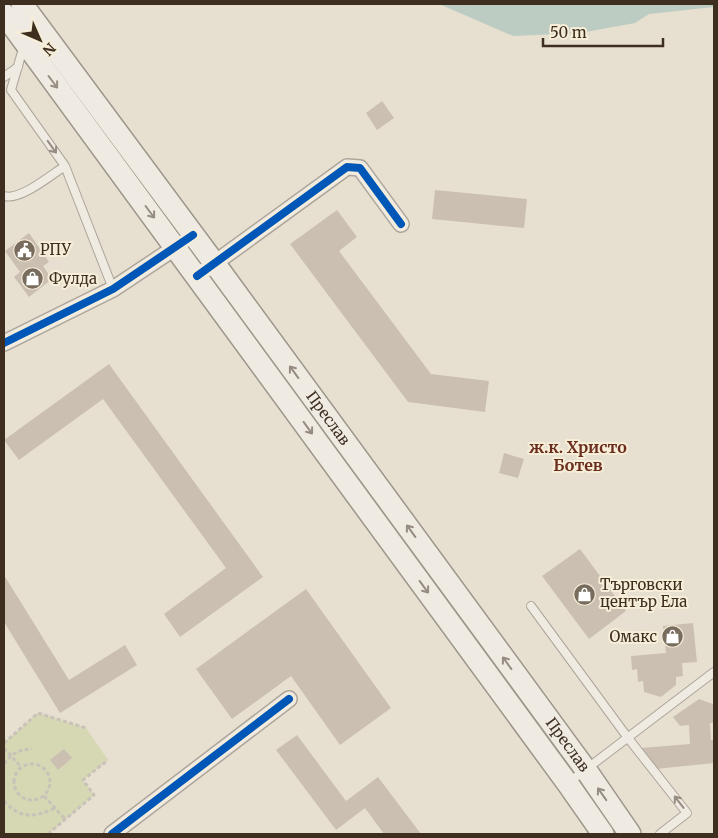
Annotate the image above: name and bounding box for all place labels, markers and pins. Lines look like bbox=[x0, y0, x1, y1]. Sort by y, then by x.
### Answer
public building icon: РПУ bbox=[12, 238, 36, 262]
place label: РПУ bbox=[40, 240, 72, 259]
shop icon: Фулда bbox=[21, 267, 45, 291]
place label: Фулда bbox=[49, 269, 97, 288]
place label: Търговски център Ела bbox=[600, 575, 687, 611]
shop icon: Търговски център Ела bbox=[572, 582, 596, 606]
shop icon: Омакс bbox=[661, 625, 685, 649]
place label: Омакс bbox=[609, 627, 657, 646]

